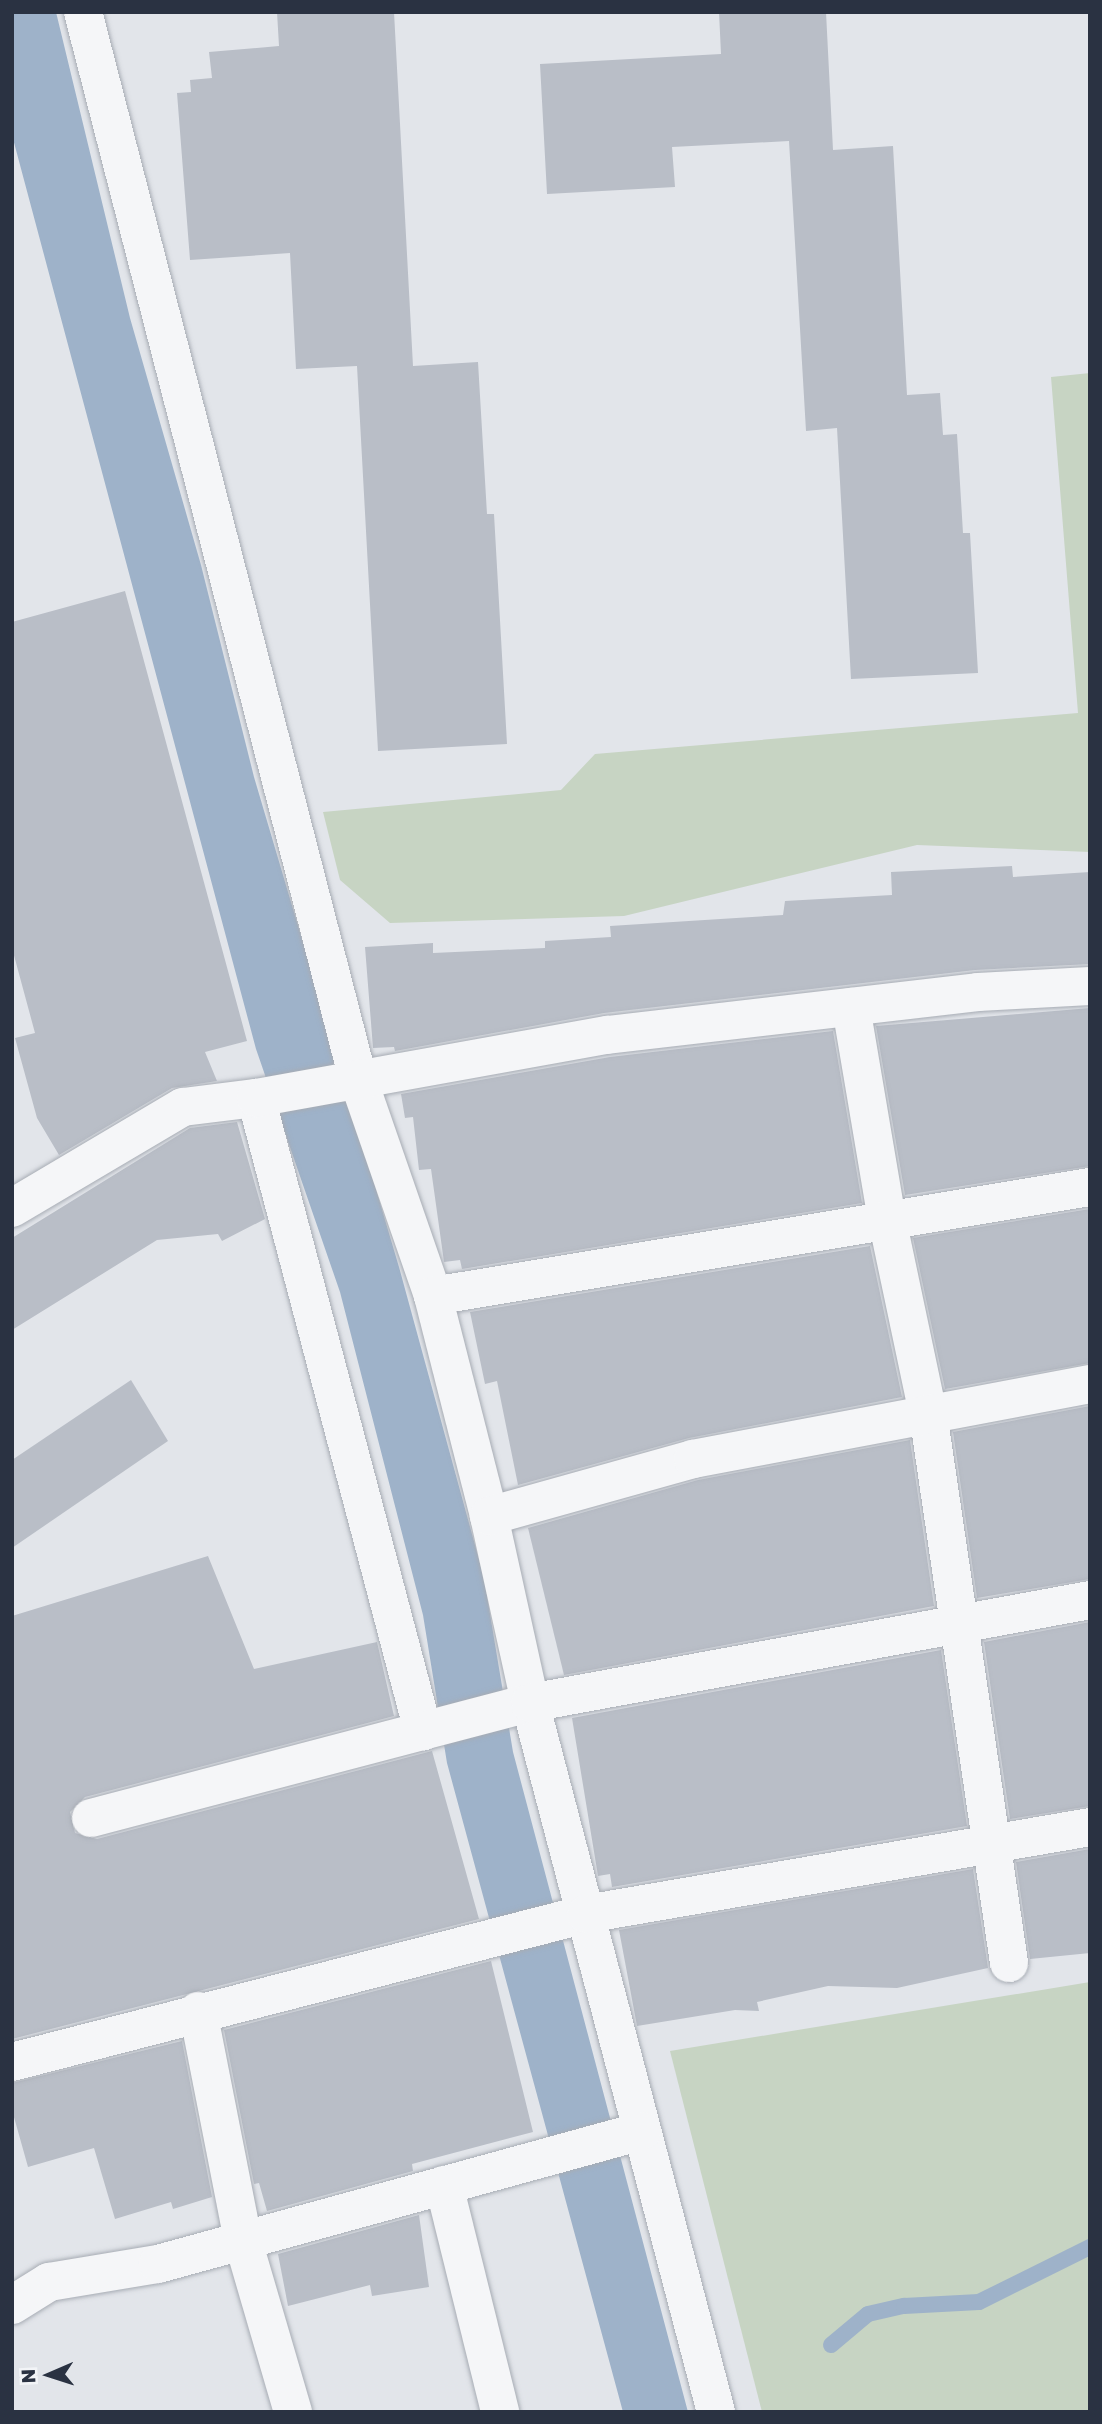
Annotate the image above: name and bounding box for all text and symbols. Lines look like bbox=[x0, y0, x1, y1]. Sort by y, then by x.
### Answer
north arrow bbox=[14, 2340, 84, 2410]
text: N bbox=[16, 2368, 39, 2384]

